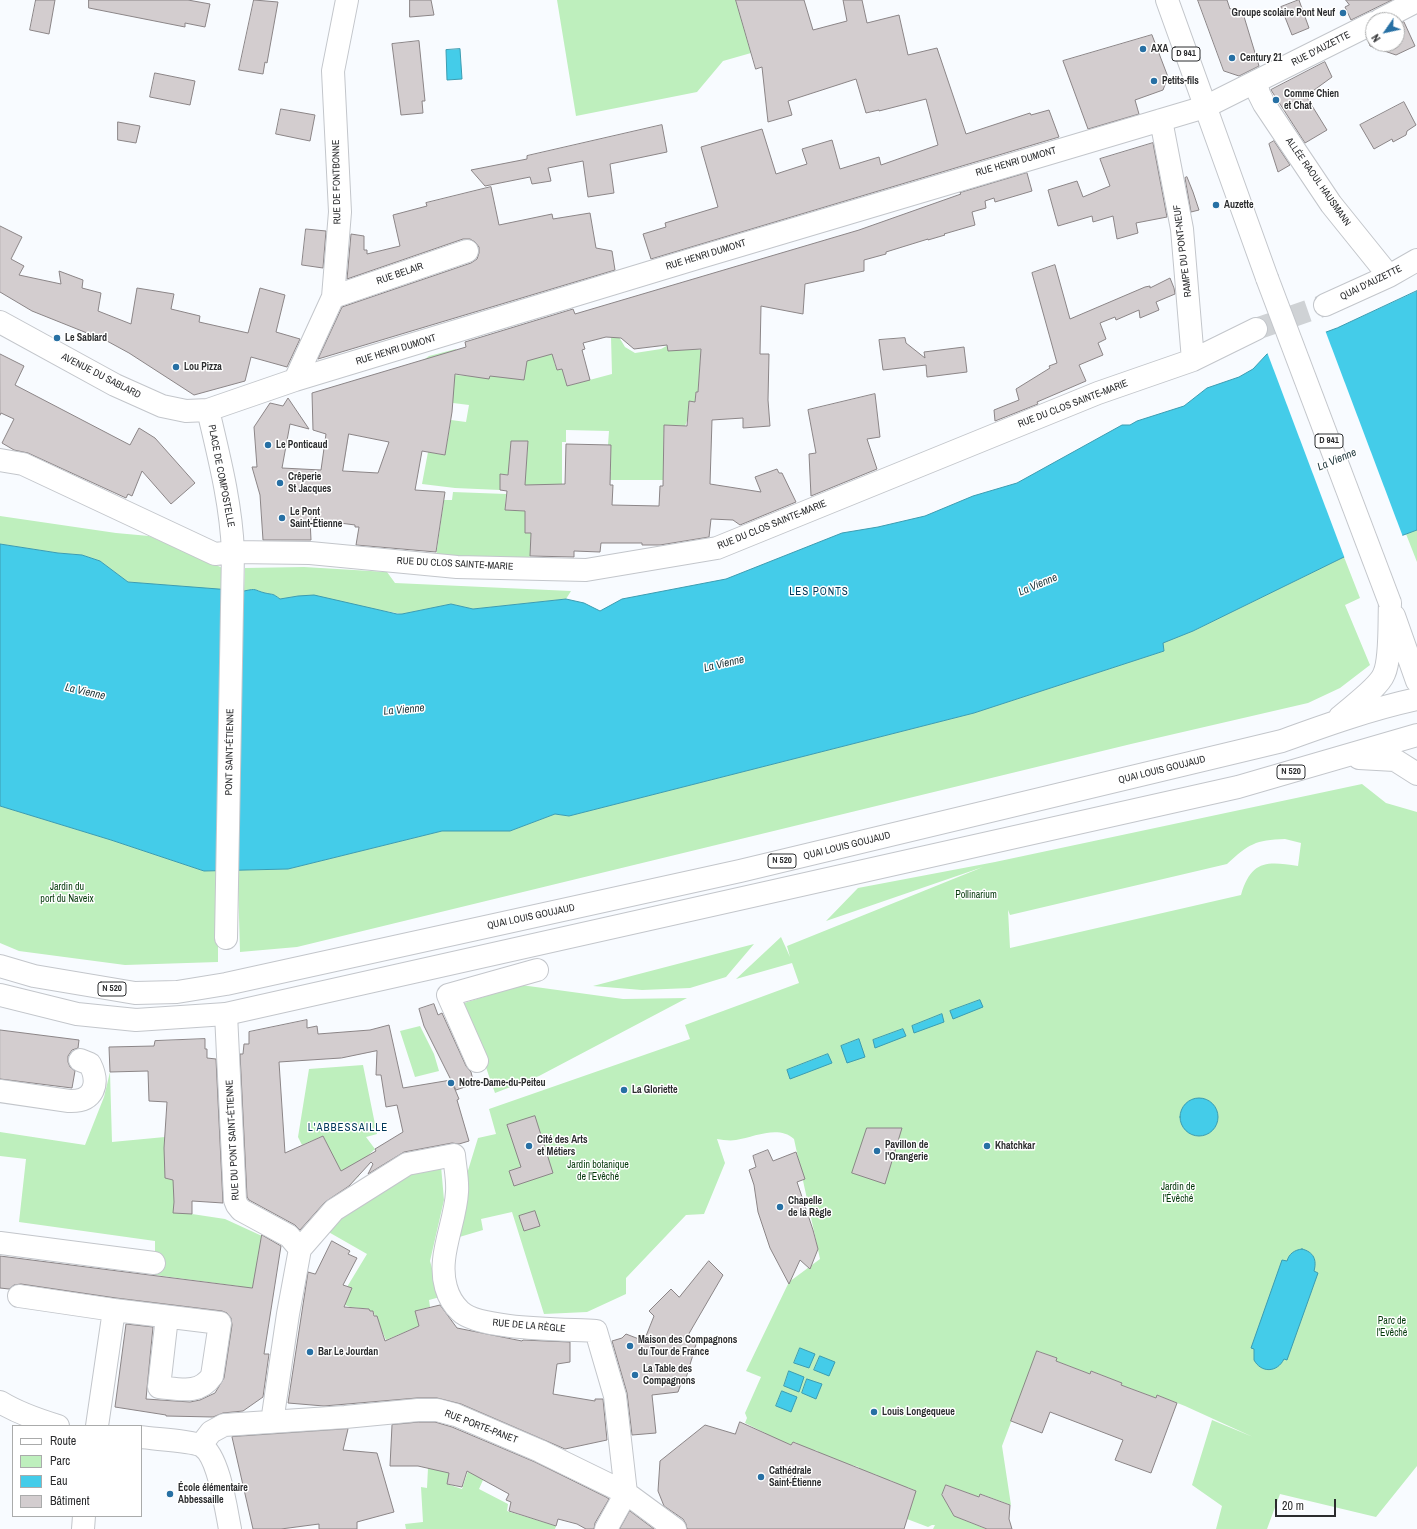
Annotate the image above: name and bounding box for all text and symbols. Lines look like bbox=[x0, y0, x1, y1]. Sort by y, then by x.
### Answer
place label: Groupe scolaire Pont Neuf bbox=[1232, 7, 1335, 19]
marker: Groupe scolaire Pont Neuf bbox=[1338, 8, 1348, 18]
north arrow bbox=[1365, 12, 1405, 52]
street label: RUE D'AUZETTE bbox=[1290, 29, 1352, 69]
text: N bbox=[1368, 32, 1384, 45]
place label: AXA bbox=[1151, 43, 1168, 55]
marker: AXA bbox=[1138, 44, 1148, 54]
road number: D 941 bbox=[1172, 47, 1200, 61]
place label: Century 21 bbox=[1240, 52, 1282, 64]
marker: Century 21 bbox=[1227, 53, 1237, 63]
place label: Petits-fils bbox=[1162, 75, 1199, 87]
marker: Petits-fils bbox=[1149, 76, 1159, 86]
place label: Comme Chien et Chat bbox=[1284, 88, 1339, 112]
marker: Comme Chien et Chat bbox=[1271, 95, 1281, 105]
street label: ALLÉE RAOUL HAUSMANN bbox=[1283, 135, 1353, 229]
street label: RUE DE FONTBONNE bbox=[330, 140, 344, 224]
street label: RUE HENRI DUMONT bbox=[974, 145, 1058, 179]
place label: Auzette bbox=[1224, 199, 1254, 211]
marker: Auzette bbox=[1211, 200, 1221, 210]
street label: RAMPE DU PONT-NEUF bbox=[1171, 204, 1195, 298]
street label: RUE HENRI DUMONT bbox=[664, 237, 748, 273]
street label: RUE BELAIR bbox=[375, 260, 425, 288]
street label: QUAI D'AUZETTE bbox=[1338, 263, 1404, 303]
place label: Le Sablard bbox=[65, 332, 107, 344]
street label: RUE HENRI DUMONT bbox=[354, 332, 438, 368]
marker: Le Sablard bbox=[52, 333, 62, 343]
street label: AVENUE DU SABLARD bbox=[59, 351, 143, 401]
place label: Lou Pizza bbox=[184, 361, 222, 373]
marker: Lou Pizza bbox=[171, 362, 181, 372]
street label: RUE DU CLOS SAINTE-MARIE bbox=[1016, 377, 1130, 431]
street label: PLACE DE COMPOSTELLE bbox=[205, 424, 237, 528]
road number: D 941 bbox=[1315, 434, 1343, 448]
place label: Le Ponticaud bbox=[276, 439, 327, 451]
marker: Le Ponticaud bbox=[263, 440, 273, 450]
water label: La Vienne bbox=[1316, 446, 1358, 474]
place label: Crêperie St Jacques bbox=[288, 471, 331, 494]
marker: Crêperie St Jacques bbox=[275, 478, 285, 488]
street label: RUE DU CLOS SAINTE-MARIE bbox=[716, 498, 828, 552]
place label: Le Pont Saint-Étienne bbox=[290, 506, 342, 530]
marker: Le Pont Saint-Étienne bbox=[277, 513, 287, 523]
street label: RUE DU CLOS SAINTE-MARIE bbox=[396, 555, 514, 573]
water label: La Vienne bbox=[1017, 571, 1059, 599]
district label: LES PONTS bbox=[789, 585, 849, 599]
water label: La Vienne bbox=[703, 653, 745, 675]
water label: La Vienne bbox=[64, 681, 106, 703]
water label: La Vienne bbox=[383, 702, 425, 718]
street label: PONT SAINT-ÉTIENNE bbox=[223, 708, 237, 796]
street label: QUAI LOUIS GOUJAUD bbox=[1117, 753, 1207, 787]
road number: N 520 bbox=[1277, 765, 1305, 779]
street label: QUAI LOUIS GOUJAUD bbox=[802, 829, 892, 863]
road number: N 520 bbox=[768, 854, 796, 868]
park label: Jardin du port du Naveix bbox=[40, 881, 94, 904]
park label: Pollinarium bbox=[955, 889, 997, 901]
street label: QUAI LOUIS GOUJAUD bbox=[486, 902, 576, 932]
road number: N 520 bbox=[98, 982, 126, 996]
place label: Notre-Dame-du-Peiteu bbox=[459, 1077, 546, 1089]
marker: Notre-Dame-du-Peiteu bbox=[446, 1078, 456, 1088]
street label: RUE DU PONT SAINT-ÉTIENNE bbox=[224, 1079, 242, 1201]
place label: La Gloriette bbox=[632, 1084, 678, 1096]
marker: La Gloriette bbox=[619, 1085, 629, 1095]
district label: L'ABBESSAILLE bbox=[308, 1121, 388, 1135]
place label: Cité des Arts et Métiers bbox=[537, 1134, 588, 1158]
place label: Pavillon de l'Orangerie bbox=[885, 1139, 928, 1162]
place label: Khatchkar bbox=[995, 1140, 1035, 1152]
marker: Cité des Arts et Métiers bbox=[524, 1141, 534, 1151]
marker: Khatchkar bbox=[982, 1141, 992, 1151]
marker: Pavillon de l'Orangerie bbox=[872, 1146, 882, 1156]
park label: Jardin botanique de l'Evêché bbox=[567, 1159, 629, 1182]
park label: Jardin de l'Évêché bbox=[1161, 1181, 1195, 1204]
place label: Chapelle de la Règle bbox=[788, 1195, 831, 1218]
marker: Chapelle de la Règle bbox=[775, 1202, 785, 1212]
park label: Parc de l'Evêché bbox=[1377, 1315, 1407, 1338]
street label: RUE DE LA RÈGLE bbox=[492, 1317, 566, 1335]
place label: Maison des Compagnons du Tour de France bbox=[638, 1334, 737, 1358]
marker: Maison des Compagnons du Tour de France bbox=[625, 1341, 635, 1351]
place label: Bar Le Jourdan bbox=[318, 1346, 378, 1358]
marker: Bar Le Jourdan bbox=[305, 1347, 315, 1357]
place label: La Table des Compagnons bbox=[643, 1363, 695, 1386]
marker: La Table des Compagnons bbox=[630, 1370, 640, 1380]
place label: Louis Longequeue bbox=[882, 1406, 955, 1418]
marker: Louis Longequeue bbox=[869, 1407, 879, 1417]
street label: RUE PORTE-PANET bbox=[443, 1408, 519, 1446]
legend bbox=[12, 1425, 142, 1517]
text: Route bbox=[50, 1433, 76, 1449]
text: Parc bbox=[50, 1453, 70, 1469]
place label: Cathédrale Saint-Étienne bbox=[769, 1465, 821, 1488]
marker: Cathédrale Saint-Étienne bbox=[756, 1472, 766, 1482]
text: Eau bbox=[50, 1473, 68, 1489]
place label: École élémentaire Abbessaille bbox=[178, 1482, 248, 1506]
marker: École élémentaire Abbessaille bbox=[165, 1489, 175, 1499]
scale bar bbox=[1277, 1491, 1338, 1517]
text: Bâtiment bbox=[50, 1493, 89, 1509]
text: 20 m bbox=[1282, 1498, 1304, 1514]

